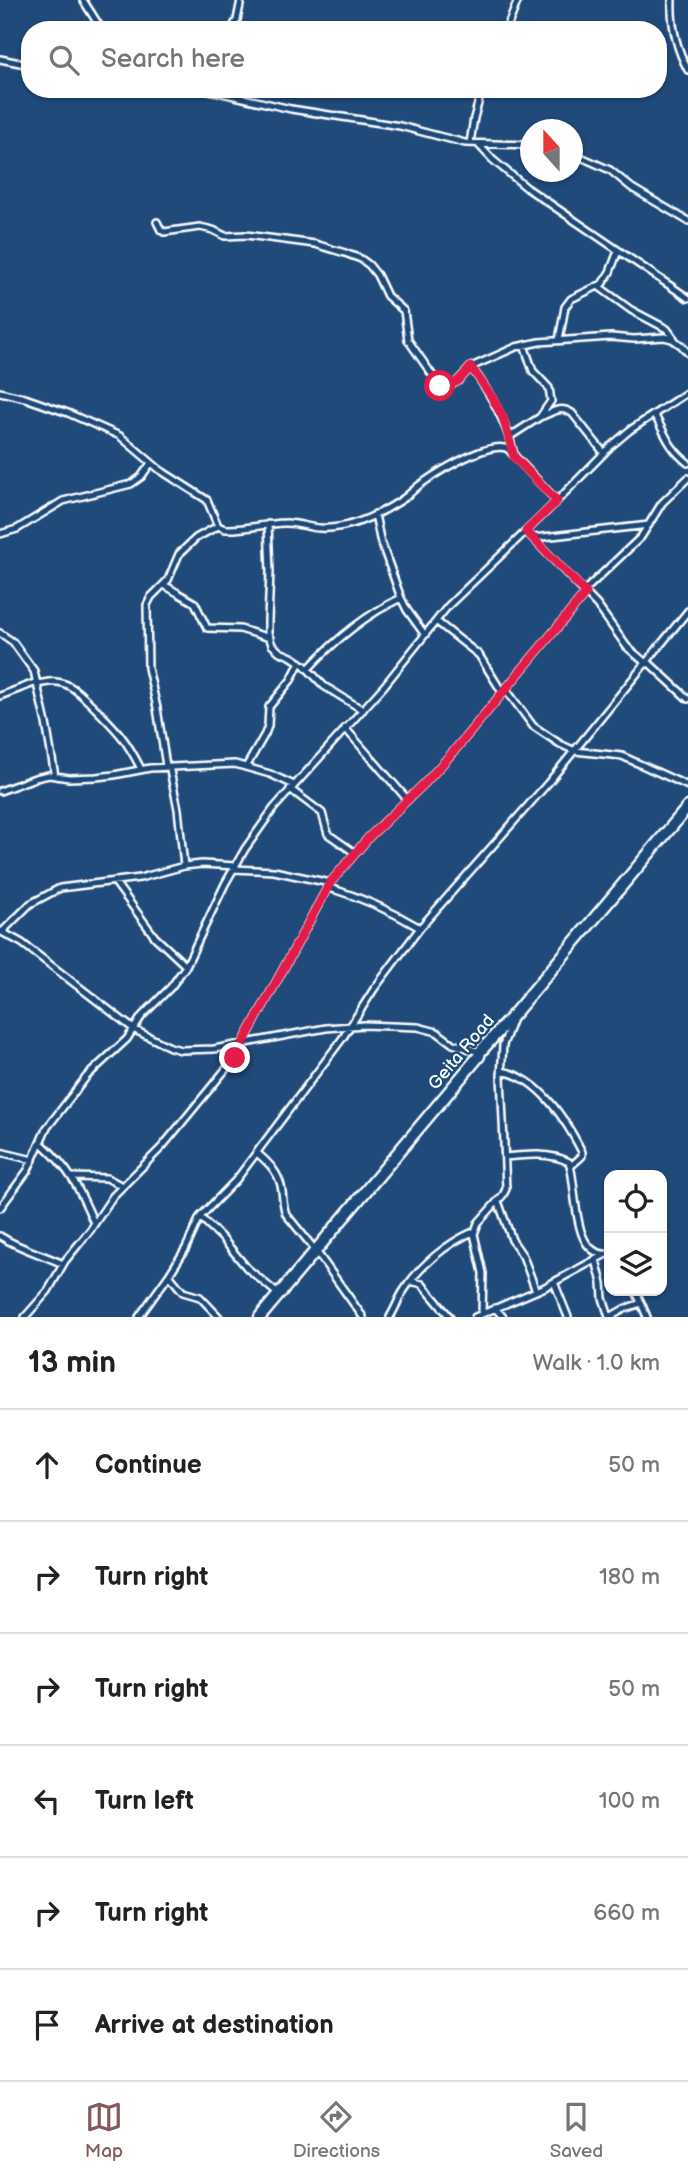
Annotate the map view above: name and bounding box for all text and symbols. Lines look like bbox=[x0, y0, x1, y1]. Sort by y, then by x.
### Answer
search box bbox=[21, 21, 667, 98]
icon: search bbox=[45, 41, 83, 79]
text: Search here bbox=[101, 44, 245, 75]
north arrow bbox=[520, 119, 583, 182]
route start bbox=[424, 370, 455, 401]
street label: Geita Road bbox=[424, 1010, 499, 1094]
route end bbox=[219, 1042, 250, 1073]
map controls bbox=[604, 1170, 667, 1296]
button: locate bbox=[604, 1170, 667, 1233]
button: layers bbox=[604, 1233, 667, 1296]
text: 13 min bbox=[28, 1345, 116, 1381]
text: Walk · 1.0 km bbox=[533, 1349, 660, 1377]
icon: ahead bbox=[28, 1446, 66, 1484]
text: Continue bbox=[95, 1450, 202, 1481]
text: 50 m bbox=[608, 1451, 660, 1479]
icon: right bbox=[28, 1558, 66, 1596]
text: Turn right bbox=[95, 1562, 208, 1593]
text: 180 m bbox=[599, 1563, 660, 1591]
icon: right bbox=[28, 1670, 66, 1708]
text: Turn right bbox=[95, 1674, 208, 1705]
text: 50 m bbox=[608, 1675, 660, 1703]
icon: left bbox=[28, 1782, 66, 1820]
text: Turn left bbox=[95, 1786, 194, 1817]
text: 100 m bbox=[599, 1787, 660, 1815]
icon: right bbox=[28, 1894, 66, 1932]
text: Turn right bbox=[95, 1898, 208, 1929]
text: 660 m bbox=[593, 1899, 660, 1927]
icon: arrive bbox=[28, 2006, 66, 2044]
text: Arrive at destination bbox=[95, 2010, 334, 2041]
tab: Map bbox=[85, 2098, 123, 2163]
tab: Directions bbox=[293, 2098, 380, 2163]
tab: Saved bbox=[550, 2098, 603, 2163]

